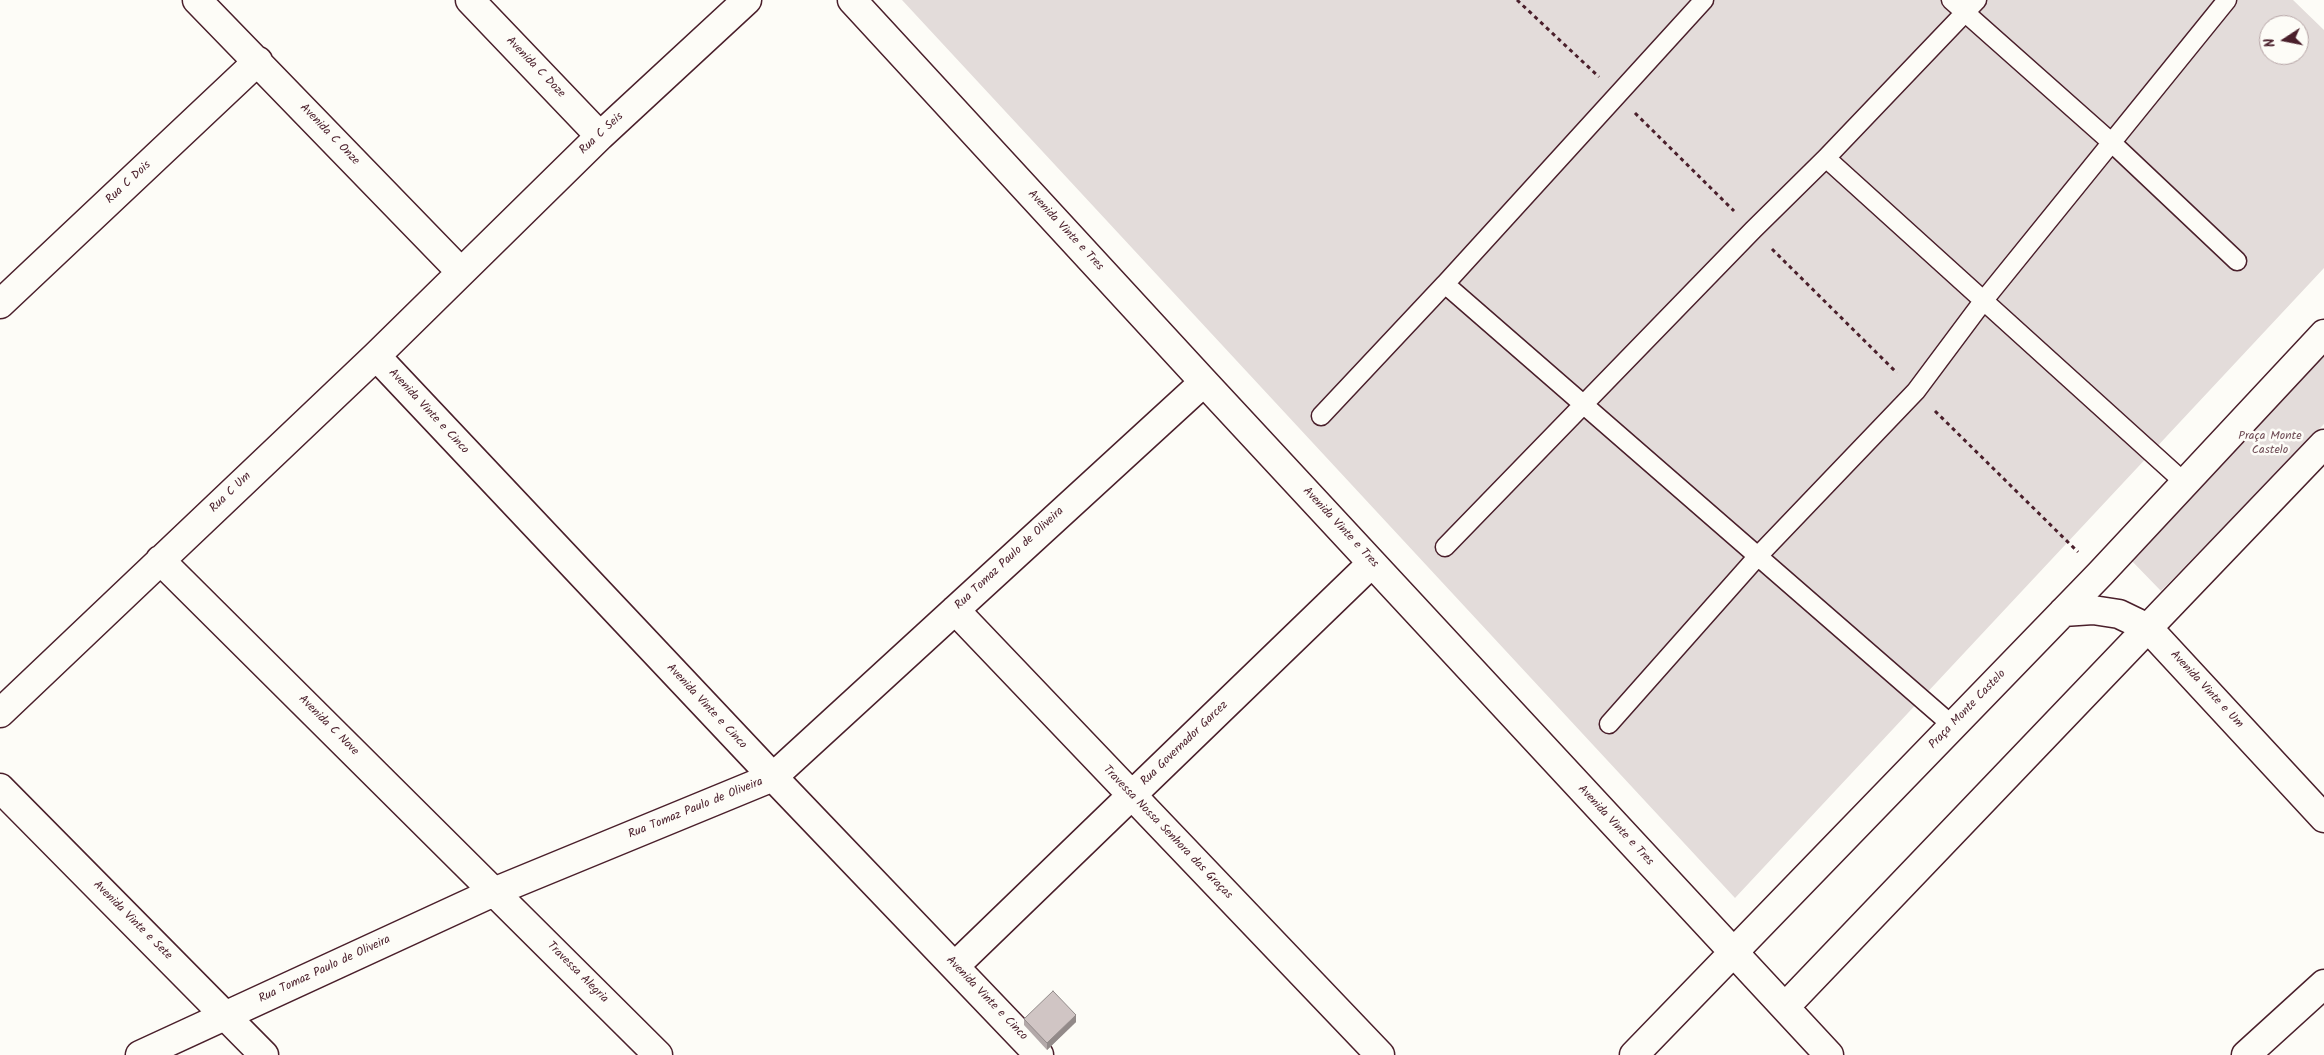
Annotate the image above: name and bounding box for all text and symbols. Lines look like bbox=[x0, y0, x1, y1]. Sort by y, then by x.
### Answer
north arrow bbox=[2259, 15, 2309, 65]
street label: Avenida C Doze bbox=[502, 34, 568, 102]
text: N bbox=[2259, 36, 2282, 49]
street label: Avenida C Onze bbox=[296, 101, 362, 169]
street label: Rua C Seis bbox=[577, 110, 627, 158]
street label: Rua C Dois bbox=[103, 159, 155, 207]
street label: Avenida Vinte e Tres bbox=[1024, 188, 1106, 274]
street label: Avenida Vinte e Cinco bbox=[385, 366, 471, 458]
park label: Praça Monte Castelo bbox=[2238, 430, 2302, 458]
street label: Rua C Um bbox=[207, 470, 255, 516]
street label: Avenida Vinte e Tres bbox=[1299, 485, 1381, 571]
street label: Rua Tomaz Paulo de Oliveira bbox=[953, 505, 1067, 613]
street label: Avenida Vinte e Um bbox=[2166, 648, 2246, 732]
street label: Avenida Vinte e Cinco bbox=[663, 661, 749, 753]
street label: Praça Monte Castelo bbox=[1927, 667, 2009, 753]
street label: Avenida C Nove bbox=[295, 693, 361, 759]
street label: Rua Governador Garcez bbox=[1138, 699, 1232, 789]
street label: Travessa Nossa Senhora das Graças bbox=[1099, 763, 1235, 903]
street label: Rua Tomaz Paulo de Oliveira bbox=[627, 775, 765, 843]
street label: Avenida Vinte e Tres bbox=[1574, 783, 1656, 869]
street label: Avenida Vinte e Sete bbox=[89, 878, 175, 964]
street label: Rua Tomaz Paulo de Oliveira bbox=[257, 933, 393, 1007]
street label: Travessa Alegria bbox=[543, 939, 611, 1007]
street label: Avenida Vinte e Cinco bbox=[942, 954, 1030, 1044]

